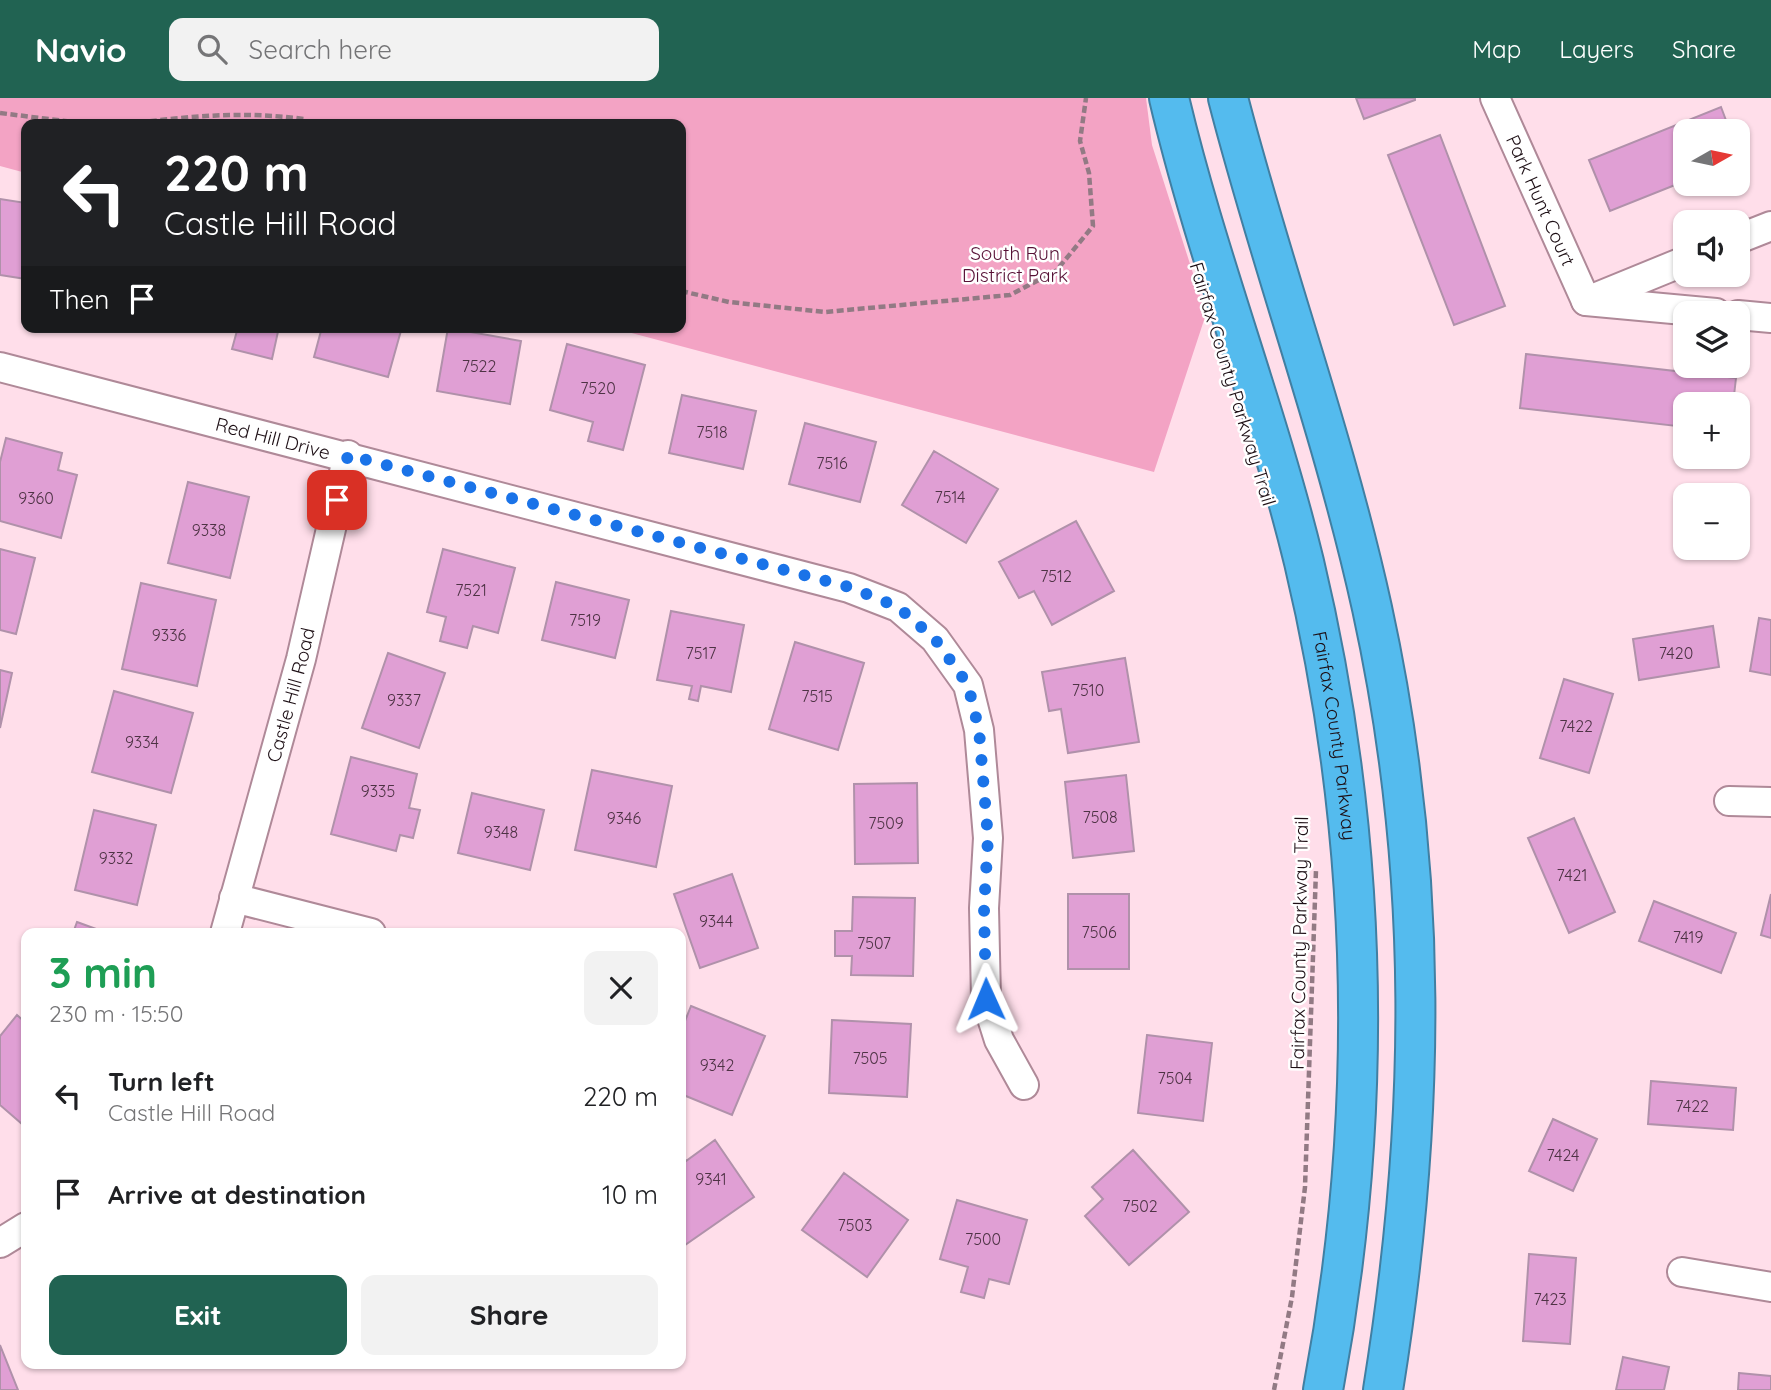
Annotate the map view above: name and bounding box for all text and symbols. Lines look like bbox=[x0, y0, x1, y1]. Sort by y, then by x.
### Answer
search box bbox=[169, 18, 659, 81]
text: Navio bbox=[35, 29, 127, 70]
icon: search bbox=[193, 30, 231, 68]
text: Search here bbox=[249, 33, 392, 66]
text: Map bbox=[1472, 34, 1521, 64]
text: Layers bbox=[1559, 34, 1634, 64]
text: Share bbox=[1672, 34, 1736, 64]
north arrow bbox=[1673, 119, 1750, 196]
map controls bbox=[1673, 119, 1750, 560]
street label: Park Hunt Court bbox=[1501, 131, 1581, 269]
text: 220 m bbox=[164, 142, 309, 203]
icon: left bbox=[49, 147, 140, 238]
text: Castle Hill Road bbox=[164, 203, 397, 243]
button: sound bbox=[1673, 210, 1750, 287]
park label: South Run District Park bbox=[962, 241, 1068, 287]
street label: Fairfax County Parkway Trail bbox=[1184, 259, 1282, 509]
icon: arrive bbox=[123, 280, 161, 318]
text: Then bbox=[49, 283, 109, 316]
button: layers bbox=[1673, 301, 1750, 378]
house number: 7522 bbox=[462, 356, 496, 376]
house number: 7520 bbox=[580, 378, 616, 398]
button: + bbox=[1673, 392, 1750, 469]
street label: Red Hill Drive bbox=[213, 412, 333, 464]
house number: 7518 bbox=[696, 422, 728, 442]
house number: 7516 bbox=[816, 453, 848, 473]
pin bbox=[307, 470, 367, 530]
icon: arrive bbox=[318, 481, 356, 519]
button: − bbox=[1673, 483, 1750, 560]
house number: 7514 bbox=[934, 487, 966, 507]
house number: 9360 bbox=[18, 488, 54, 508]
house number: 9338 bbox=[192, 520, 226, 540]
house number: 7512 bbox=[1040, 566, 1072, 586]
house number: 7521 bbox=[455, 580, 487, 600]
house number: 7519 bbox=[569, 610, 601, 630]
house number: 9336 bbox=[152, 625, 187, 645]
street label: Castle Hill Road bbox=[261, 625, 320, 765]
street label: Fairfax County Parkway bbox=[1307, 629, 1362, 841]
house number: 7517 bbox=[685, 643, 717, 663]
house number: 7420 bbox=[1659, 643, 1693, 663]
house number: 7510 bbox=[1072, 680, 1104, 700]
house number: 7515 bbox=[801, 686, 833, 706]
house number: 9337 bbox=[387, 690, 421, 710]
house number: 7422 bbox=[1559, 716, 1593, 736]
house number: 9334 bbox=[125, 732, 159, 752]
house number: 9335 bbox=[361, 781, 395, 801]
house number: 7508 bbox=[1082, 807, 1118, 827]
house number: 9346 bbox=[607, 808, 642, 828]
house number: 7509 bbox=[868, 813, 904, 833]
street label: Fairfax County Parkway Trail bbox=[1285, 816, 1313, 1070]
house number: 9348 bbox=[484, 822, 518, 842]
house number: 9332 bbox=[99, 848, 133, 868]
house number: 7421 bbox=[1557, 865, 1587, 885]
house number: 9344 bbox=[699, 911, 733, 931]
house number: 7506 bbox=[1081, 922, 1117, 942]
house number: 7419 bbox=[1673, 927, 1703, 947]
house number: 7507 bbox=[857, 933, 891, 953]
text: 3 min bbox=[49, 946, 157, 999]
button: close bbox=[584, 951, 658, 1025]
position arrow bbox=[949, 962, 1023, 1036]
text: 230 m · 15:50 bbox=[49, 999, 183, 1028]
house number: 7505 bbox=[852, 1048, 888, 1068]
house number: 9342 bbox=[700, 1055, 734, 1075]
text: Turn left bbox=[108, 1065, 215, 1098]
house number: 7504 bbox=[1158, 1068, 1192, 1088]
icon: left bbox=[49, 1077, 87, 1115]
text: 220 m bbox=[583, 1080, 658, 1113]
house number: 7422 bbox=[1675, 1096, 1709, 1116]
text: Castle Hill Road bbox=[108, 1098, 275, 1127]
house number: 7424 bbox=[1546, 1145, 1580, 1165]
house number: 9341 bbox=[695, 1169, 727, 1189]
icon: arrive bbox=[49, 1175, 87, 1213]
text: Arrive at destination bbox=[108, 1178, 366, 1211]
text: 10 m bbox=[602, 1178, 658, 1211]
house number: 7502 bbox=[1122, 1196, 1158, 1216]
house number: 7503 bbox=[838, 1215, 872, 1235]
house number: 7500 bbox=[965, 1229, 1001, 1249]
button: Exit bbox=[49, 1275, 347, 1355]
button: Share bbox=[361, 1275, 658, 1355]
house number: 7423 bbox=[1533, 1289, 1567, 1309]

